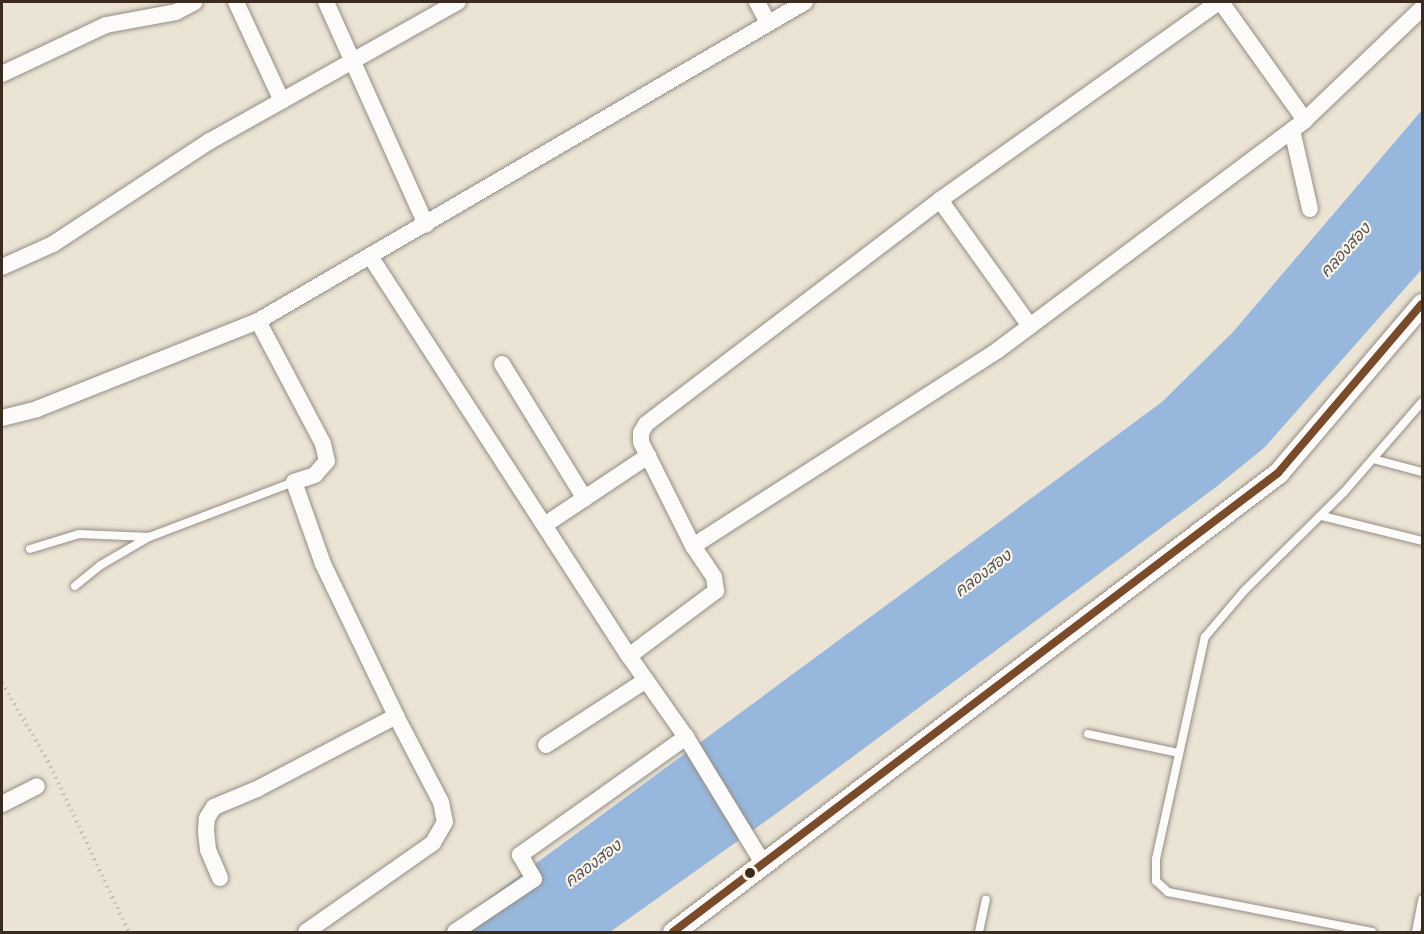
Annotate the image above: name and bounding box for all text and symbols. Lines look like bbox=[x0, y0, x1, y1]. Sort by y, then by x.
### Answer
water label: คลองสอง bbox=[1315, 218, 1373, 280]
water label: คลองสอง bbox=[950, 545, 1014, 599]
water label: คลองสอง bbox=[560, 835, 624, 889]
unlabelled marker bbox=[744, 867, 756, 879]

